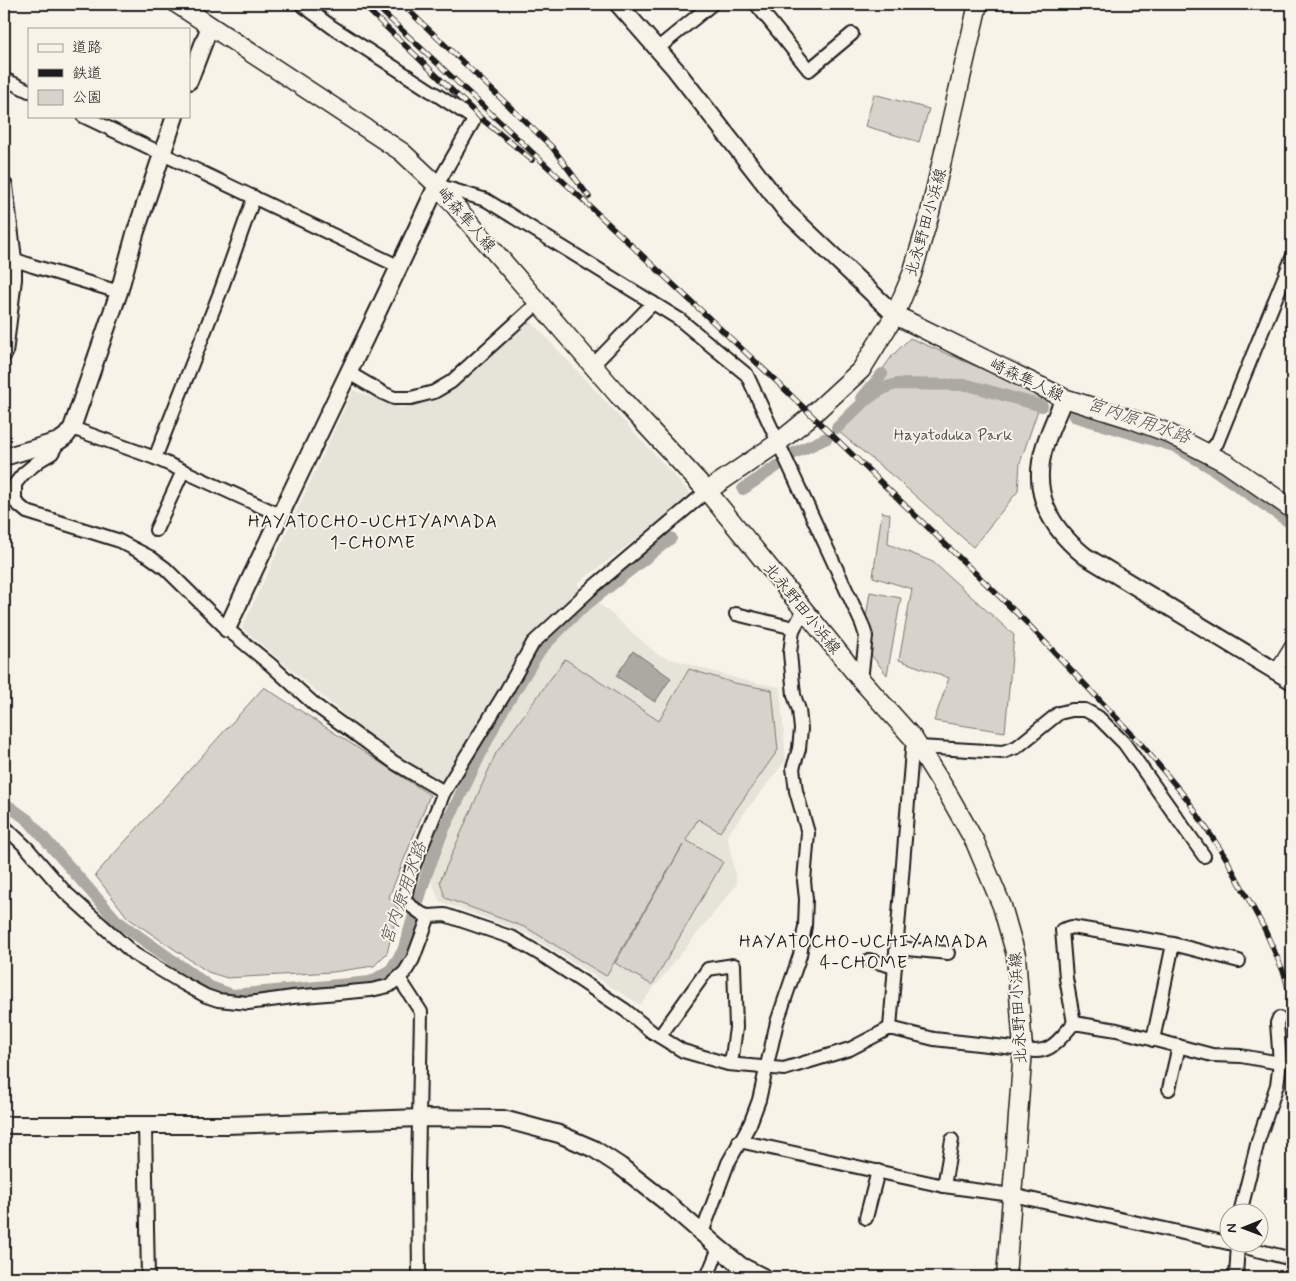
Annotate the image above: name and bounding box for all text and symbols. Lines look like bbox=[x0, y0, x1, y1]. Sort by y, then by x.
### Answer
legend bbox=[28, 28, 190, 118]
text: 道路 bbox=[72, 38, 102, 58]
text: 鉄道 bbox=[72, 64, 102, 84]
text: 公園 bbox=[72, 88, 102, 108]
street label: 北永野田小浜線 bbox=[901, 166, 952, 279]
street label: 崎森隼人線 bbox=[432, 183, 500, 257]
street label: 崎森隼人線 bbox=[986, 354, 1067, 407]
water label: 宮内原用水路 bbox=[1084, 392, 1195, 450]
park label: Hayatoduka Park bbox=[894, 425, 1012, 446]
district label: HAYATOCHO-UCHIYAMADA 1-CHOME bbox=[248, 510, 498, 555]
street label: 北永野田小浜線 bbox=[758, 559, 845, 659]
water label: 宮内原用水路 bbox=[375, 837, 433, 948]
district label: HAYATOCHO-UCHIYAMADA 4-CHOME bbox=[739, 930, 989, 975]
street label: 北永野田小浜線 bbox=[1005, 951, 1032, 1064]
north arrow bbox=[1218, 1204, 1268, 1254]
text: N bbox=[1223, 1223, 1241, 1233]

